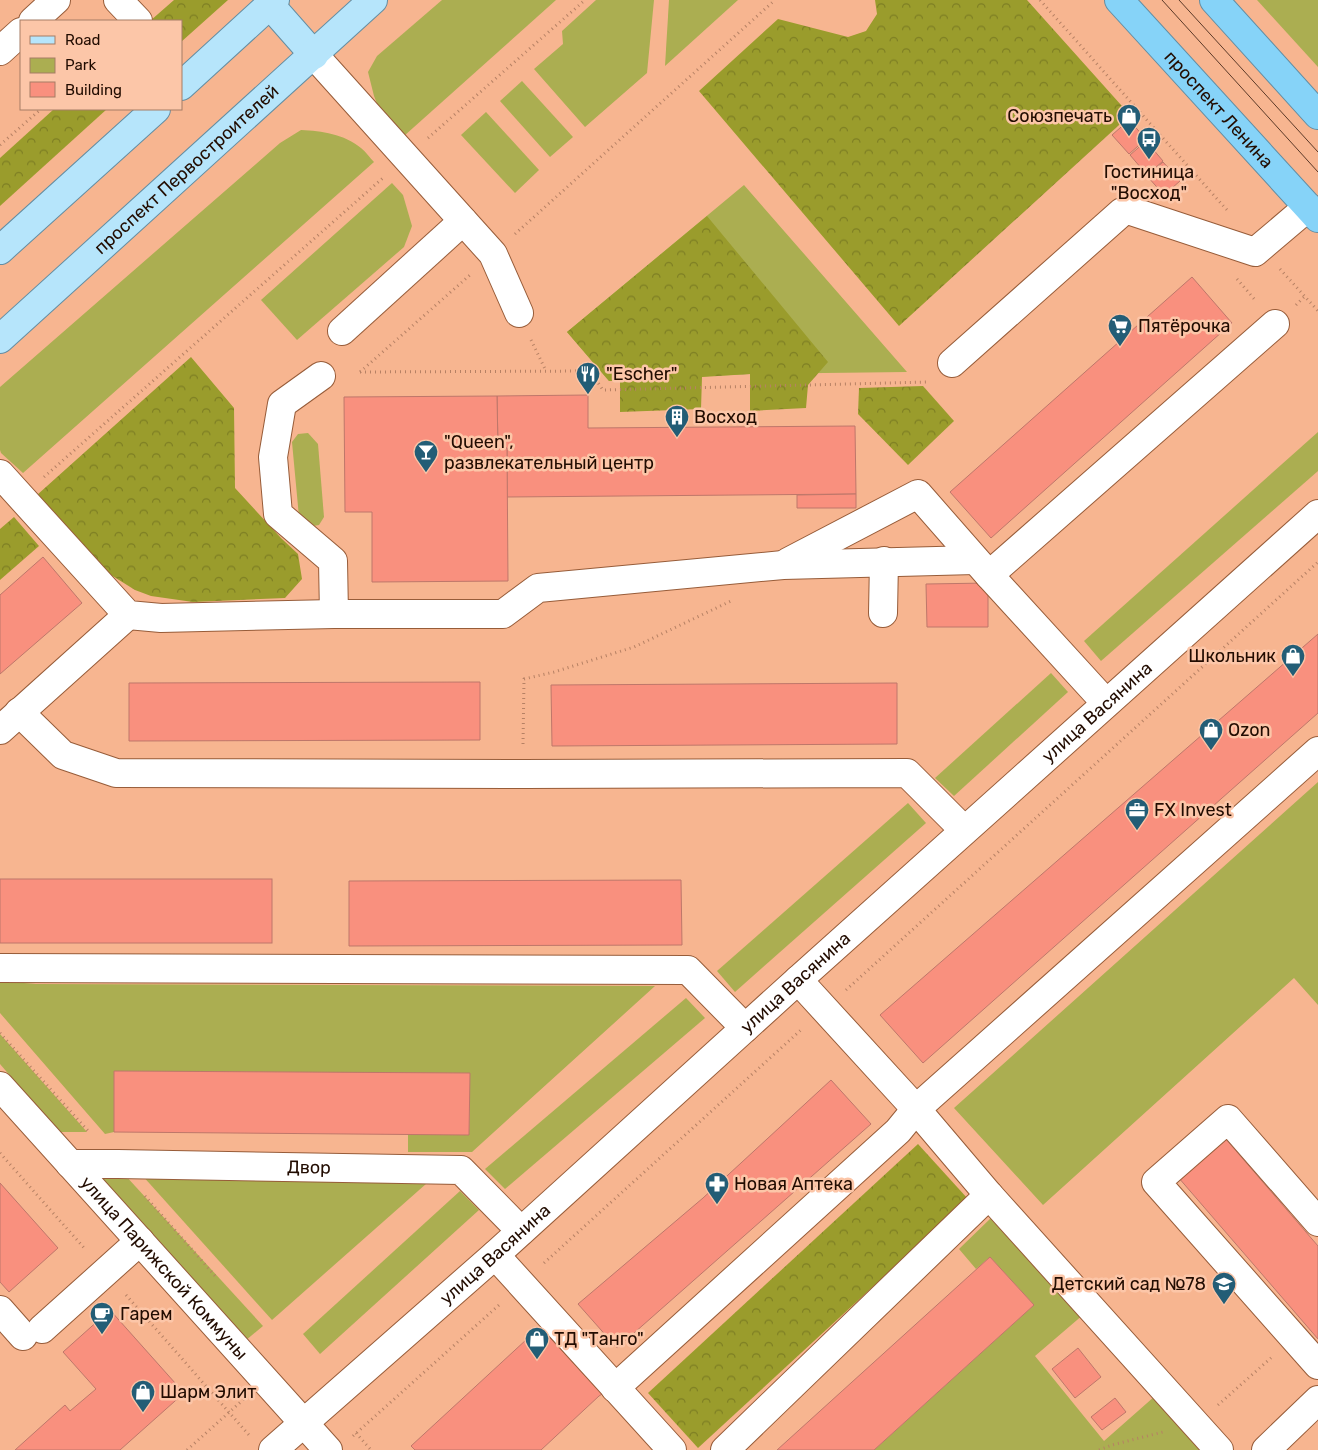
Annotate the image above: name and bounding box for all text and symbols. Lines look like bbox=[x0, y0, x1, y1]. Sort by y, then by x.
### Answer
legend bbox=[20, 20, 182, 110]
text: Road bbox=[65, 31, 101, 49]
street label: проспект Ленина bbox=[1160, 46, 1278, 173]
text: Park bbox=[65, 56, 96, 74]
street label: проспект Первостроителей bbox=[90, 80, 283, 259]
text: Building bbox=[65, 81, 122, 99]
shop icon: Союзпечать bbox=[1116, 103, 1142, 137]
place label: Союзпечать bbox=[1007, 105, 1112, 127]
bus stop icon: Гостиница "Восход" bbox=[1136, 126, 1162, 160]
place label: Гостиница "Восход" bbox=[1104, 161, 1194, 204]
supermarket icon: Пятёрочка bbox=[1107, 313, 1133, 347]
place label: Пятёрочка bbox=[1138, 315, 1231, 337]
restaurant icon: "Escher" bbox=[575, 361, 601, 395]
place label: "Escher" bbox=[606, 363, 677, 385]
building icon: Восход bbox=[664, 404, 690, 438]
place label: Восход bbox=[694, 406, 757, 428]
place label: "Queen", развлекательный центр bbox=[444, 431, 654, 474]
bar icon: "Queen", развлекательный центр bbox=[413, 439, 439, 473]
shop icon: Школьник bbox=[1280, 643, 1306, 677]
place label: Школьник bbox=[1188, 645, 1276, 667]
street label: улица Васянина bbox=[1037, 657, 1157, 767]
shop icon: Ozon bbox=[1198, 717, 1224, 751]
place label: Ozon bbox=[1228, 719, 1270, 741]
office icon: FX Invest bbox=[1124, 797, 1150, 831]
place label: FX Invest bbox=[1154, 799, 1232, 821]
street label: улица Васянина bbox=[736, 927, 855, 1038]
street label: Двор bbox=[287, 1156, 331, 1179]
pharmacy icon: Новая Аптека bbox=[704, 1171, 730, 1205]
street label: улица Парижской Коммуны bbox=[76, 1172, 252, 1364]
place label: Новая Аптека bbox=[734, 1173, 853, 1195]
street label: улица Васянина bbox=[435, 1199, 555, 1309]
school or university icon: Детский сад №78 bbox=[1211, 1271, 1237, 1305]
place label: Детский сад №78 bbox=[1052, 1273, 1206, 1295]
cafe icon: Гарем bbox=[89, 1301, 115, 1335]
place label: Гарем bbox=[120, 1303, 172, 1325]
shop icon: ТД "Танго" bbox=[524, 1326, 550, 1360]
place label: ТД "Танго" bbox=[554, 1328, 644, 1350]
shop icon: Шарм Элит bbox=[130, 1379, 156, 1413]
place label: Шарм Элит bbox=[160, 1381, 257, 1403]

